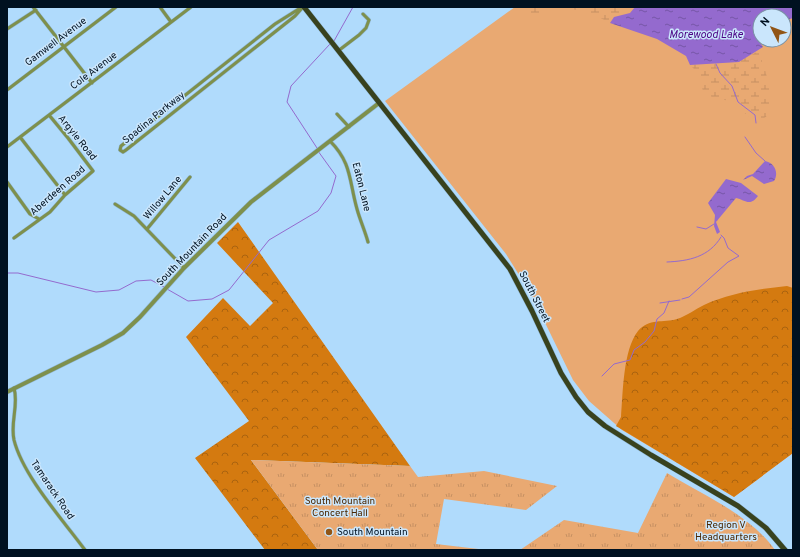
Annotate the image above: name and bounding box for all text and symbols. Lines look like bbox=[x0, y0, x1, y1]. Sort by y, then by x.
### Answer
north arrow bbox=[752, 8, 792, 48]
text: N bbox=[757, 14, 773, 30]
street label: Gamwell Avenue bbox=[23, 15, 89, 69]
water label: Morewood Lake bbox=[669, 28, 743, 42]
street label: Cole Avenue bbox=[68, 49, 120, 93]
street label: Spadina Parkway bbox=[120, 89, 188, 147]
street label: Argyle Road bbox=[55, 113, 99, 163]
street label: Eaton Lane bbox=[349, 161, 373, 213]
street label: Aberdeen Road bbox=[28, 163, 88, 219]
street label: Willow Lane bbox=[141, 173, 185, 223]
street label: South Mountain Road bbox=[154, 211, 230, 289]
street label: South Street bbox=[515, 269, 553, 325]
street label: Tamarack Road bbox=[27, 458, 77, 522]
park label: South Mountain Concert Hall bbox=[305, 495, 375, 520]
park label: Region V Headquarters bbox=[695, 519, 757, 544]
place label: South Mountain bbox=[337, 526, 408, 539]
marker: South Mountain bbox=[324, 527, 334, 537]

